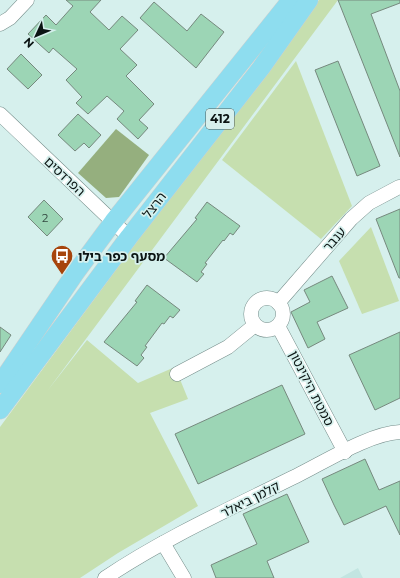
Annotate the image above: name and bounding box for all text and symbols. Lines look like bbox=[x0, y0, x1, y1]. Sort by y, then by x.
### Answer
north arrow bbox=[16, 16, 56, 56]
text: N bbox=[21, 35, 37, 51]
road number: 412 bbox=[206, 109, 234, 129]
street label: הפרדסים bbox=[41, 153, 89, 199]
street label: הרצל bbox=[139, 189, 169, 221]
house number: 2 bbox=[42, 211, 48, 225]
street label: ענבר bbox=[319, 224, 349, 254]
bus stop icon: מסעף כפר בילו bbox=[49, 243, 75, 276]
place label: מסעף כפר בילו bbox=[78, 248, 165, 264]
street label: סמטת היקינטון bbox=[286, 348, 338, 428]
street label: קלמן ביאלר bbox=[218, 477, 282, 521]

